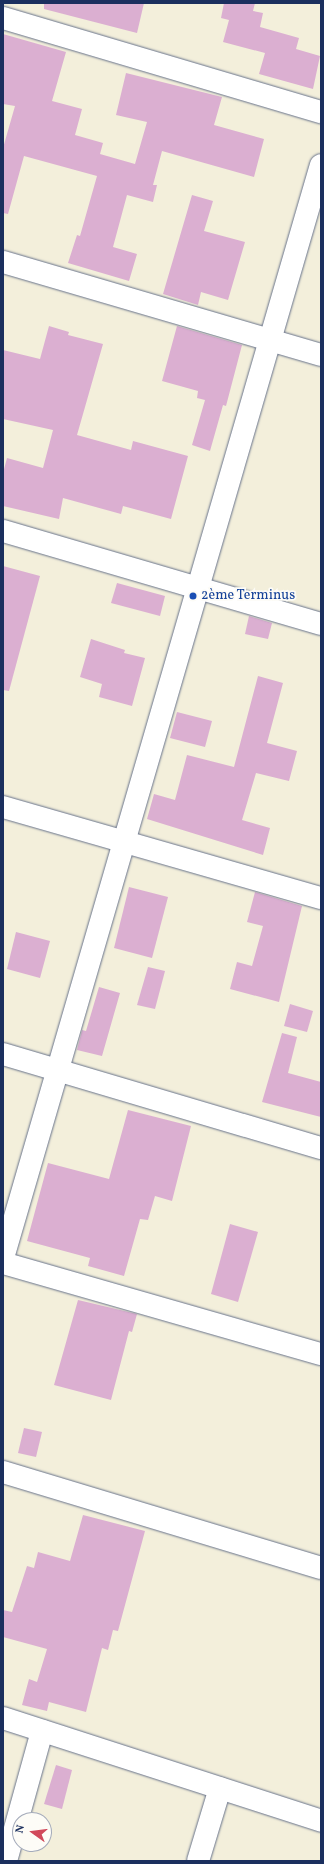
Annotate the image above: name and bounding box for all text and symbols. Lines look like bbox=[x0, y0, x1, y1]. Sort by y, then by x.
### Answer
place label: 2ème Terminus bbox=[201, 588, 296, 604]
marker: 2ème Terminus bbox=[188, 591, 198, 601]
north arrow bbox=[12, 1812, 52, 1852]
text: N bbox=[13, 1824, 29, 1835]

